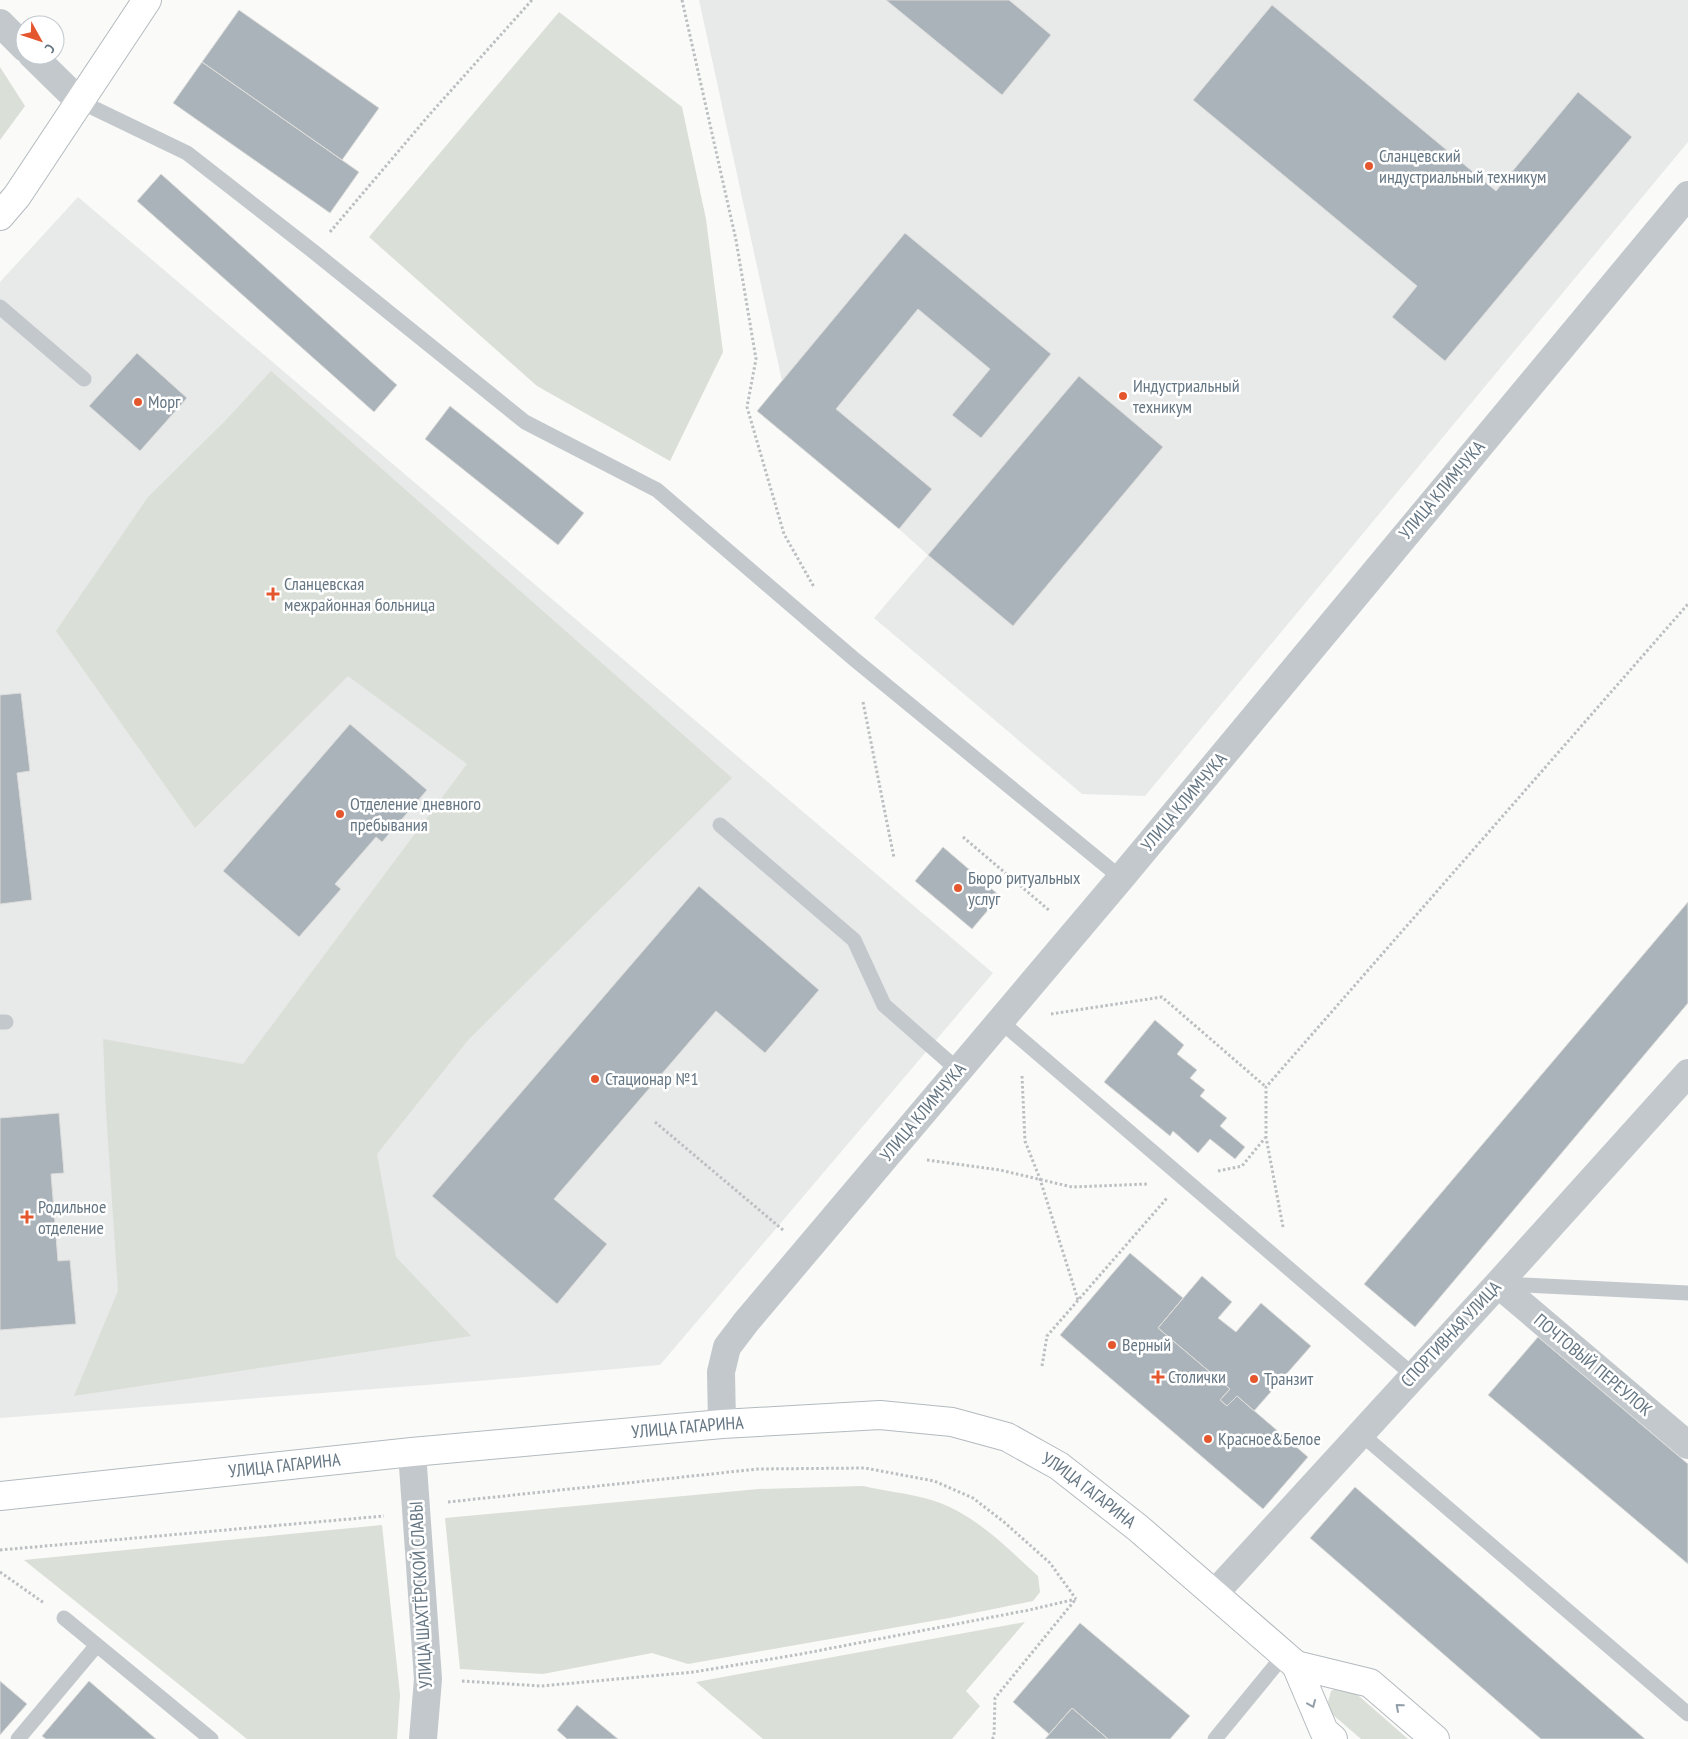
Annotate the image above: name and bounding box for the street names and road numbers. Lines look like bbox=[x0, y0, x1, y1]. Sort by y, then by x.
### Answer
street label: УЛИЦА КЛИМЧУКА bbox=[1394, 435, 1490, 544]
street label: УЛИЦА КЛИМЧУКА bbox=[1136, 747, 1232, 856]
street label: УЛИЦА КЛИМЧУКА bbox=[875, 1057, 971, 1166]
street label: СПОРТИВНАЯ УЛИЦА bbox=[1396, 1275, 1506, 1392]
street label: ПОЧТОВЫЙ ПЕРЕУЛОК bbox=[1529, 1308, 1657, 1421]
street label: УЛИЦА ГАГАРИНА bbox=[630, 1411, 745, 1443]
street label: УЛИЦА ГАГАРИНА bbox=[1038, 1447, 1141, 1533]
street label: УЛИЦА ГАГАРИНА bbox=[227, 1448, 342, 1483]
street label: УЛИЦА ШАХТЁРСКОЙ СЛАВЫ bbox=[404, 1501, 437, 1689]

